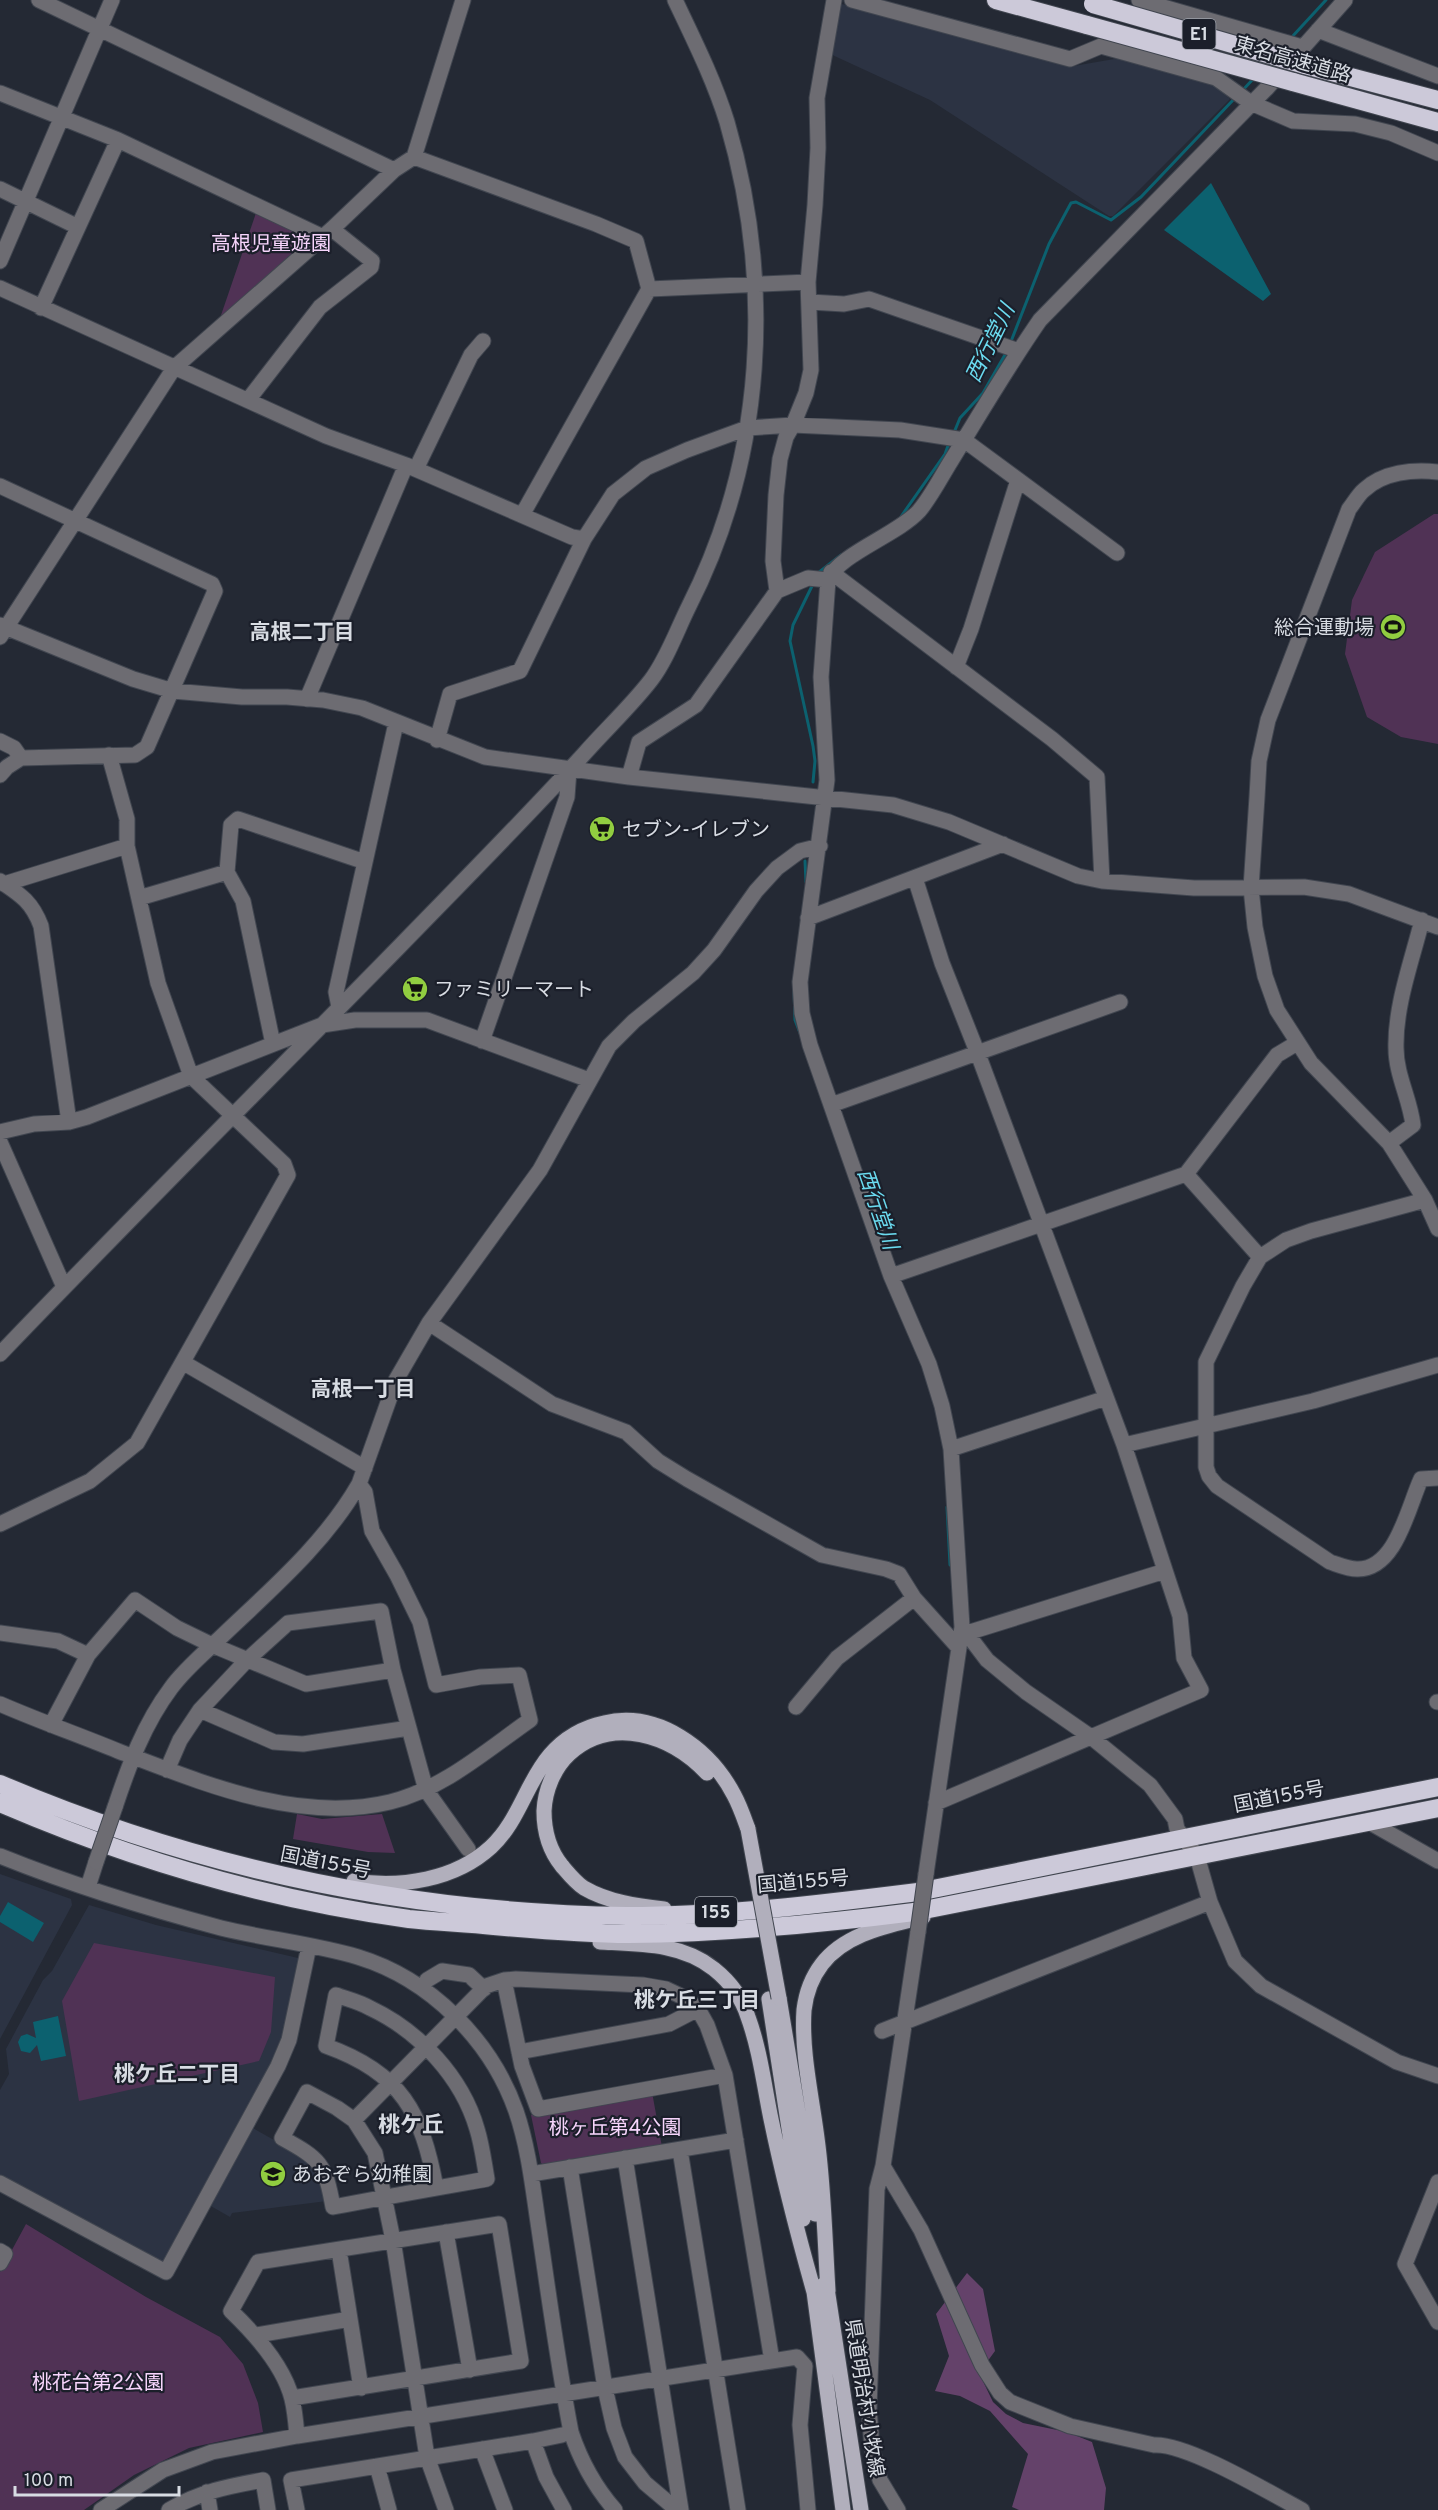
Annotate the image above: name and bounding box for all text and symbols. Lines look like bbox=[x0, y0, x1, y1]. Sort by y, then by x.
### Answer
road number: E1 bbox=[1182, 19, 1216, 49]
street label: 東名高速道路 bbox=[1231, 32, 1354, 90]
park label: 高根児童遊園 bbox=[211, 232, 331, 258]
water label: 西行堂川 bbox=[961, 298, 1023, 387]
sports icon: 総合運動場 bbox=[1378, 612, 1408, 642]
place label: 総合運動場 bbox=[1274, 616, 1374, 642]
district label: 高根二丁目 bbox=[250, 620, 355, 647]
supermarket icon: セブン-イレブン bbox=[587, 814, 617, 844]
place label: セブン-イレブン bbox=[622, 818, 770, 844]
supermarket icon: ファミリーマート bbox=[400, 974, 430, 1004]
place label: ファミリーマート bbox=[434, 978, 594, 1004]
water label: 西行堂川 bbox=[850, 1165, 904, 1255]
district label: 高根一丁目 bbox=[311, 1377, 416, 1404]
street label: 国道155号 bbox=[1232, 1776, 1327, 1820]
street label: 国道155号 bbox=[278, 1842, 373, 1886]
street label: 国道155号 bbox=[756, 1866, 850, 1900]
road number: 155 bbox=[695, 1897, 737, 1927]
district label: 桃ケ丘三丁目 bbox=[634, 1988, 760, 2015]
district label: 桃ケ丘二丁目 bbox=[114, 2062, 240, 2089]
district label: 桃ケ丘 bbox=[378, 2113, 444, 2140]
park label: 桃ヶ丘第4公園 bbox=[549, 2116, 681, 2142]
school or university icon: あおぞら幼稚園 bbox=[258, 2159, 288, 2189]
place label: あおぞら幼稚園 bbox=[292, 2163, 432, 2189]
street label: 県道明治村小牧線 bbox=[838, 2317, 888, 2479]
park label: 桃花台第2公園 bbox=[32, 2371, 164, 2397]
scale bar bbox=[15, 2459, 178, 2497]
text: 100 m bbox=[24, 2470, 73, 2493]

